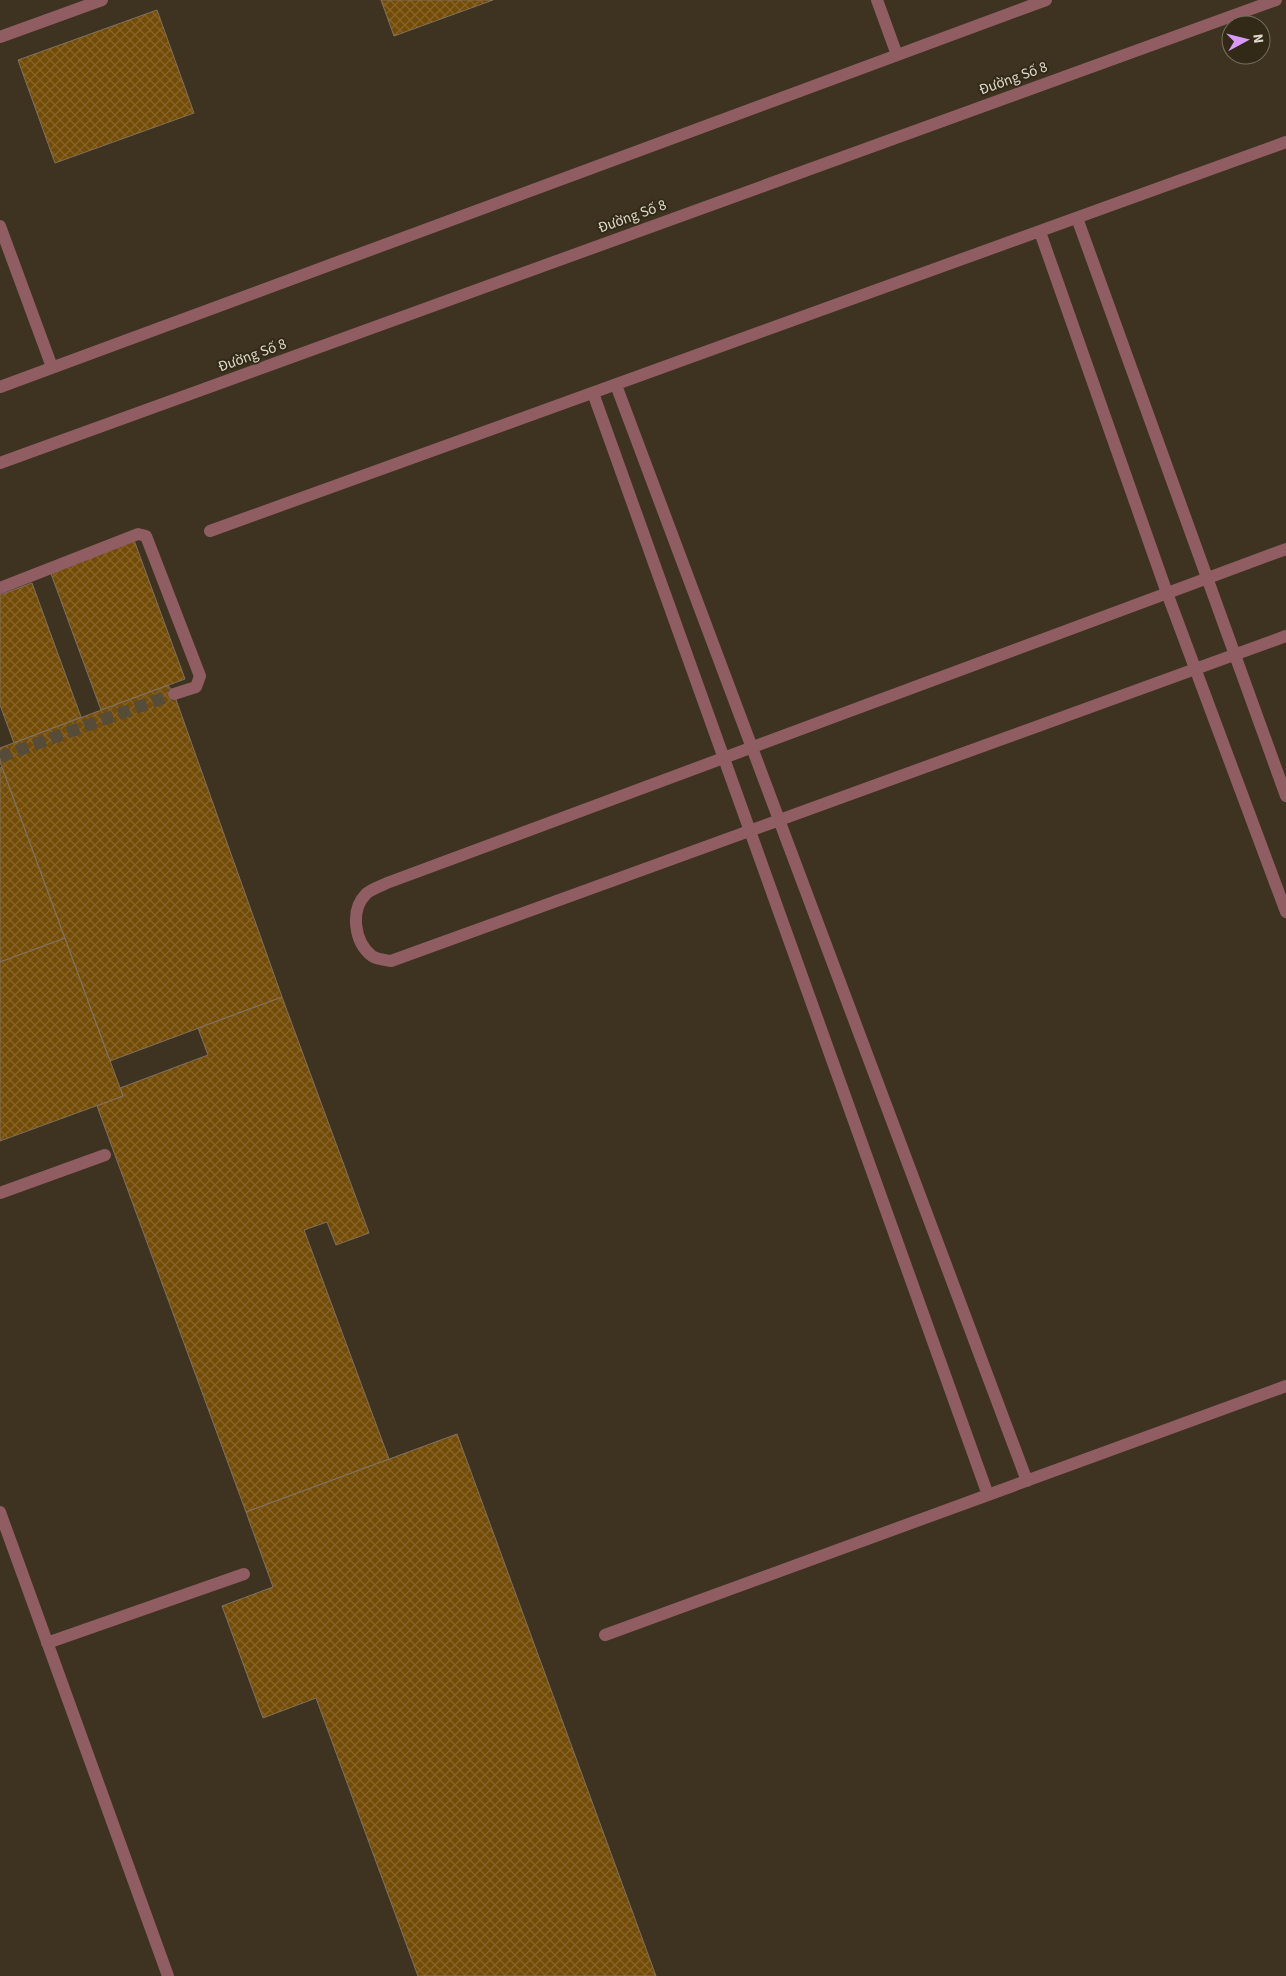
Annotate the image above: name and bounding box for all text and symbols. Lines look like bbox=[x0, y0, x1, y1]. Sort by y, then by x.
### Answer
north arrow bbox=[1221, 15, 1271, 65]
text: N bbox=[1247, 33, 1268, 44]
street label: Đường Số 8 bbox=[976, 56, 1050, 101]
street label: Đường Số 8 bbox=[595, 194, 669, 239]
street label: Đường Số 8 bbox=[215, 333, 289, 378]

